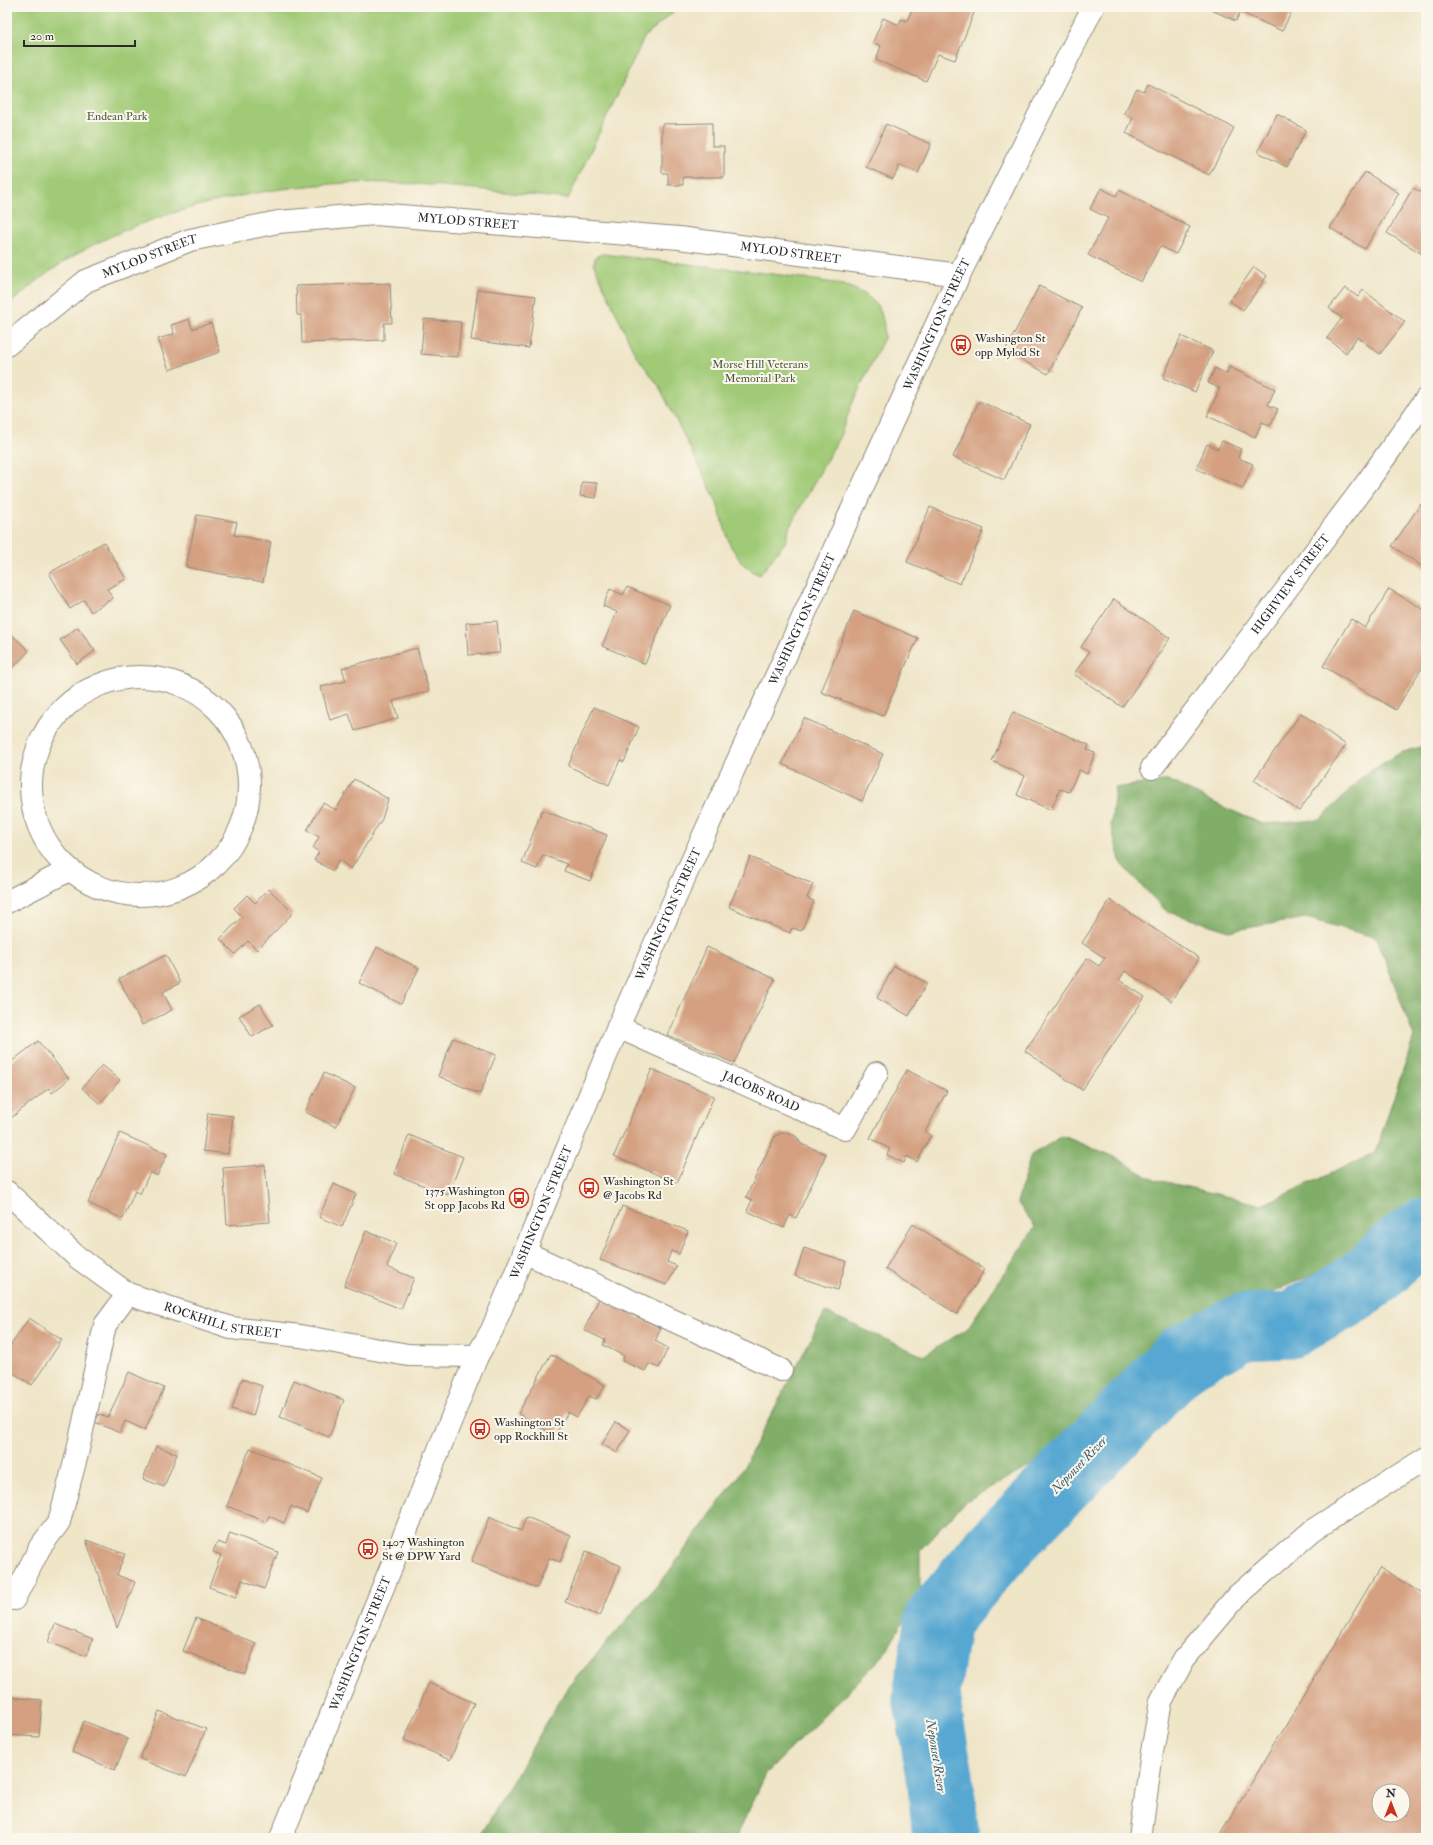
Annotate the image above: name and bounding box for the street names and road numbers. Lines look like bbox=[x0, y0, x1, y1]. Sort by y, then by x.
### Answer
street label: MYLOD STREET bbox=[417, 210, 519, 233]
street label: MYLOD STREET bbox=[100, 231, 199, 281]
street label: MYLOD STREET bbox=[739, 239, 842, 267]
street label: WASHINGTON STREET bbox=[900, 256, 974, 394]
street label: HIGHVIEW STREET bbox=[1248, 531, 1333, 637]
street label: WASHINGTON STREET bbox=[765, 551, 839, 688]
street label: WASHINGTON STREET bbox=[632, 846, 704, 984]
street label: JACOBS ROAD bbox=[719, 1067, 802, 1115]
street label: WASHINGTON STREET bbox=[506, 1143, 576, 1282]
street label: ROCKHILL STREET bbox=[162, 1299, 282, 1341]
street label: WASHINGTON STREET bbox=[326, 1574, 394, 1714]

